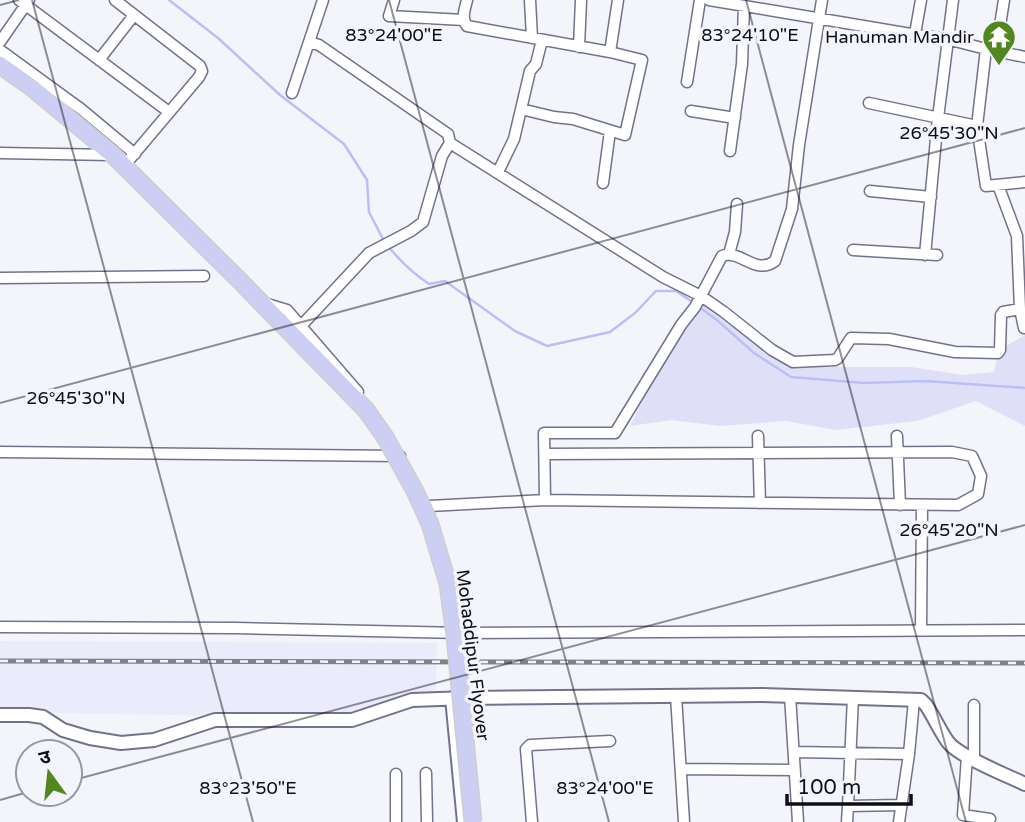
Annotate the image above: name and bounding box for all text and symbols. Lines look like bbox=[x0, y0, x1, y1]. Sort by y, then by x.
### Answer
temple icon: Hanuman Mandir bbox=[980, 18, 1018, 67]
text: 83°24'00"E bbox=[345, 24, 443, 46]
text: 83°24'10"E bbox=[701, 24, 799, 46]
place label: Hanuman Mandir bbox=[825, 26, 974, 48]
text: 26°45'30"N bbox=[899, 122, 999, 144]
text: 26°45'30"N bbox=[26, 387, 126, 409]
text: 26°45'20"N bbox=[899, 519, 999, 541]
street label: Mohaddipur Flyover bbox=[452, 568, 494, 742]
north arrow bbox=[14, 738, 84, 808]
text: उ bbox=[37, 745, 54, 770]
scale bar bbox=[787, 762, 911, 806]
text: 100 m bbox=[797, 775, 861, 800]
text: 83°23'50"E bbox=[199, 777, 297, 799]
text: 83°24'00"E bbox=[556, 777, 654, 799]

